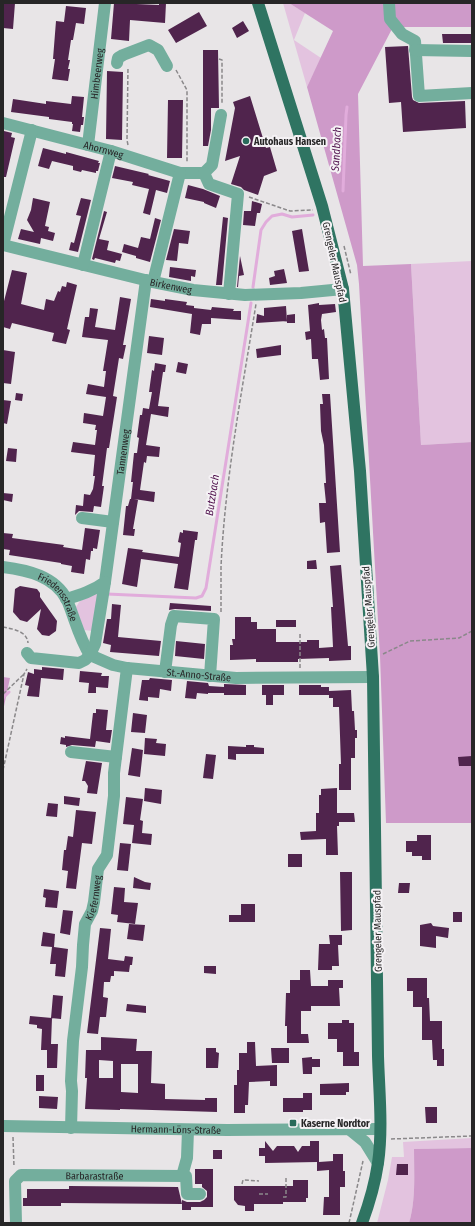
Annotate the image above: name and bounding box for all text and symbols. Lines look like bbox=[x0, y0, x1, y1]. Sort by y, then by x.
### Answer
street label: Himbeerweg bbox=[89, 47, 107, 100]
water label: Sandbach bbox=[329, 126, 344, 173]
marker: Autohaus Hansen bbox=[241, 136, 251, 146]
place label: Autohaus Hansen bbox=[253, 136, 326, 148]
street label: Ahornweg bbox=[82, 139, 125, 162]
street label: Grengeler Mauspfad bbox=[320, 221, 348, 304]
street label: Birkenweg bbox=[149, 276, 193, 297]
street label: Tannenweg bbox=[115, 428, 133, 476]
water label: Butzbach bbox=[203, 473, 222, 517]
street label: Grengeler Mauspfad bbox=[360, 566, 378, 648]
street label: Friedensstraße bbox=[36, 571, 79, 623]
street label: St.-Anno-Straße bbox=[166, 667, 232, 685]
street label: Kiefernweg bbox=[83, 874, 104, 923]
street label: Grengeler Mauspfad bbox=[371, 890, 385, 972]
marker: Kaserne Nordtor bbox=[288, 1118, 298, 1128]
place label: Kaserne Nordtor bbox=[301, 1118, 370, 1130]
street label: Hermann-Löns-Straße bbox=[131, 1123, 221, 1137]
street label: Barbarastraße bbox=[65, 1170, 124, 1183]

